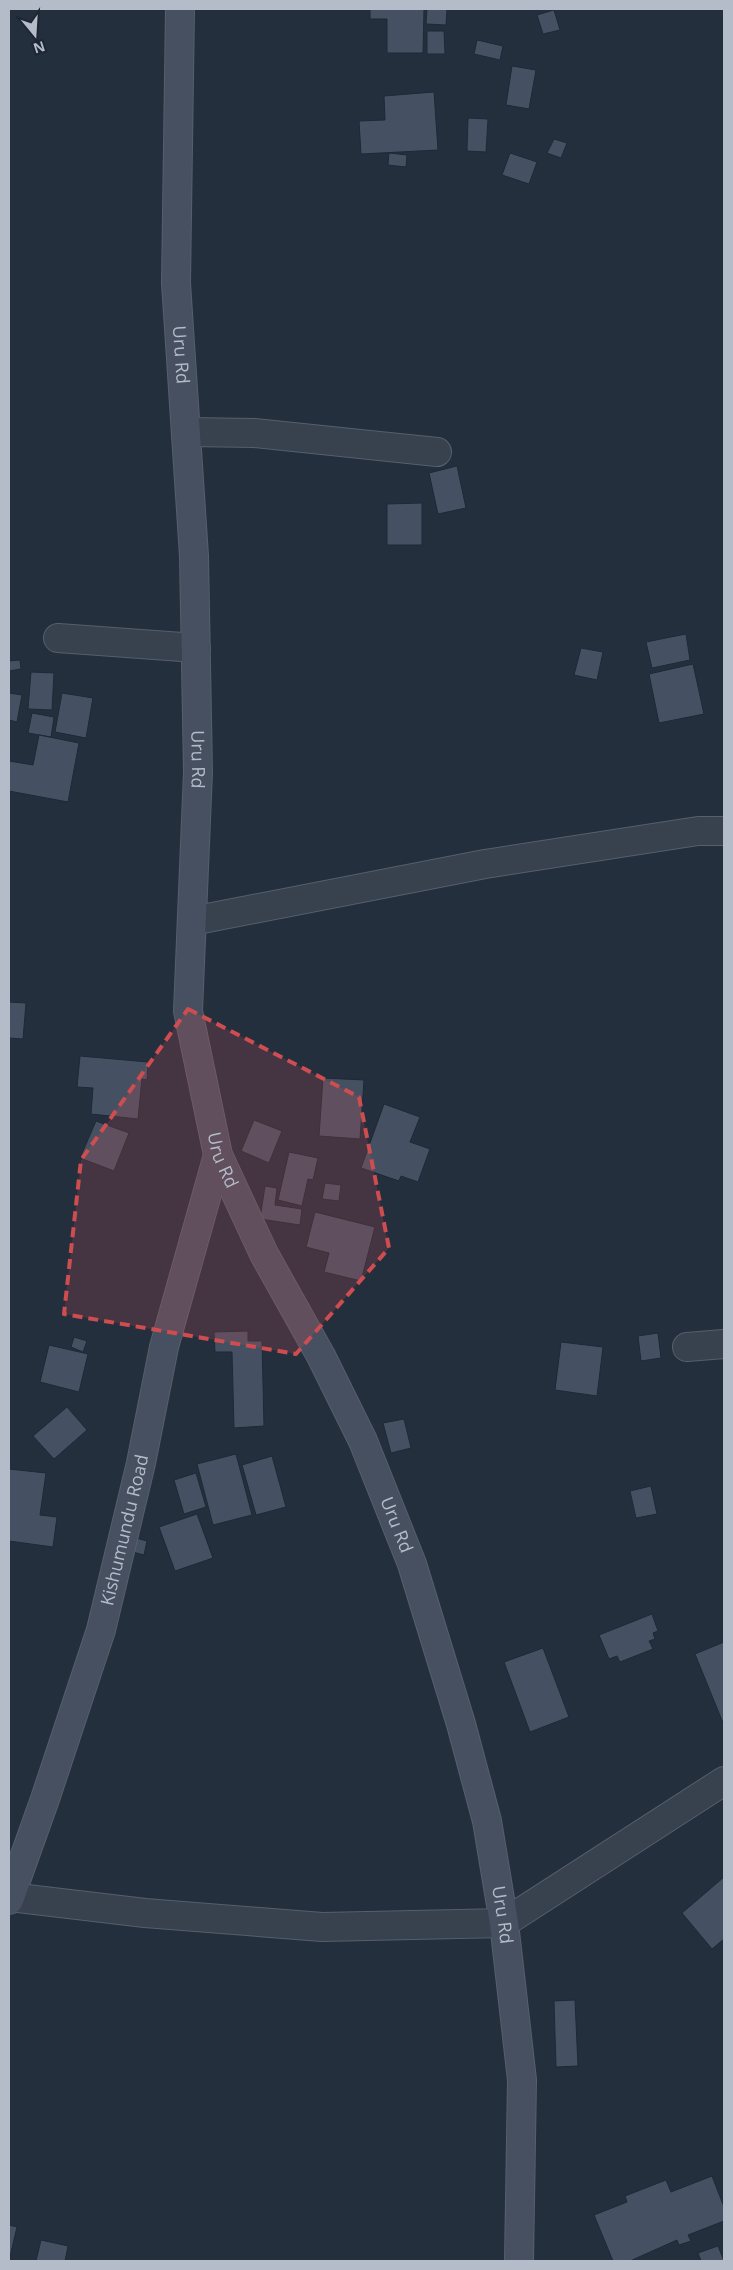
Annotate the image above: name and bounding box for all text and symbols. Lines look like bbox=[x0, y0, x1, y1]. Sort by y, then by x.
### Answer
north arrow bbox=[10, 10, 60, 60]
text: N bbox=[31, 37, 48, 59]
street label: Uru Rd bbox=[168, 325, 196, 385]
street label: Uru Rd bbox=[186, 730, 211, 789]
street label: Uru Rd bbox=[203, 1130, 245, 1192]
street label: Kishumundu Road bbox=[94, 1452, 153, 1608]
street label: Uru Rd bbox=[375, 1493, 419, 1556]
street label: Uru Rd bbox=[487, 1884, 519, 1945]

